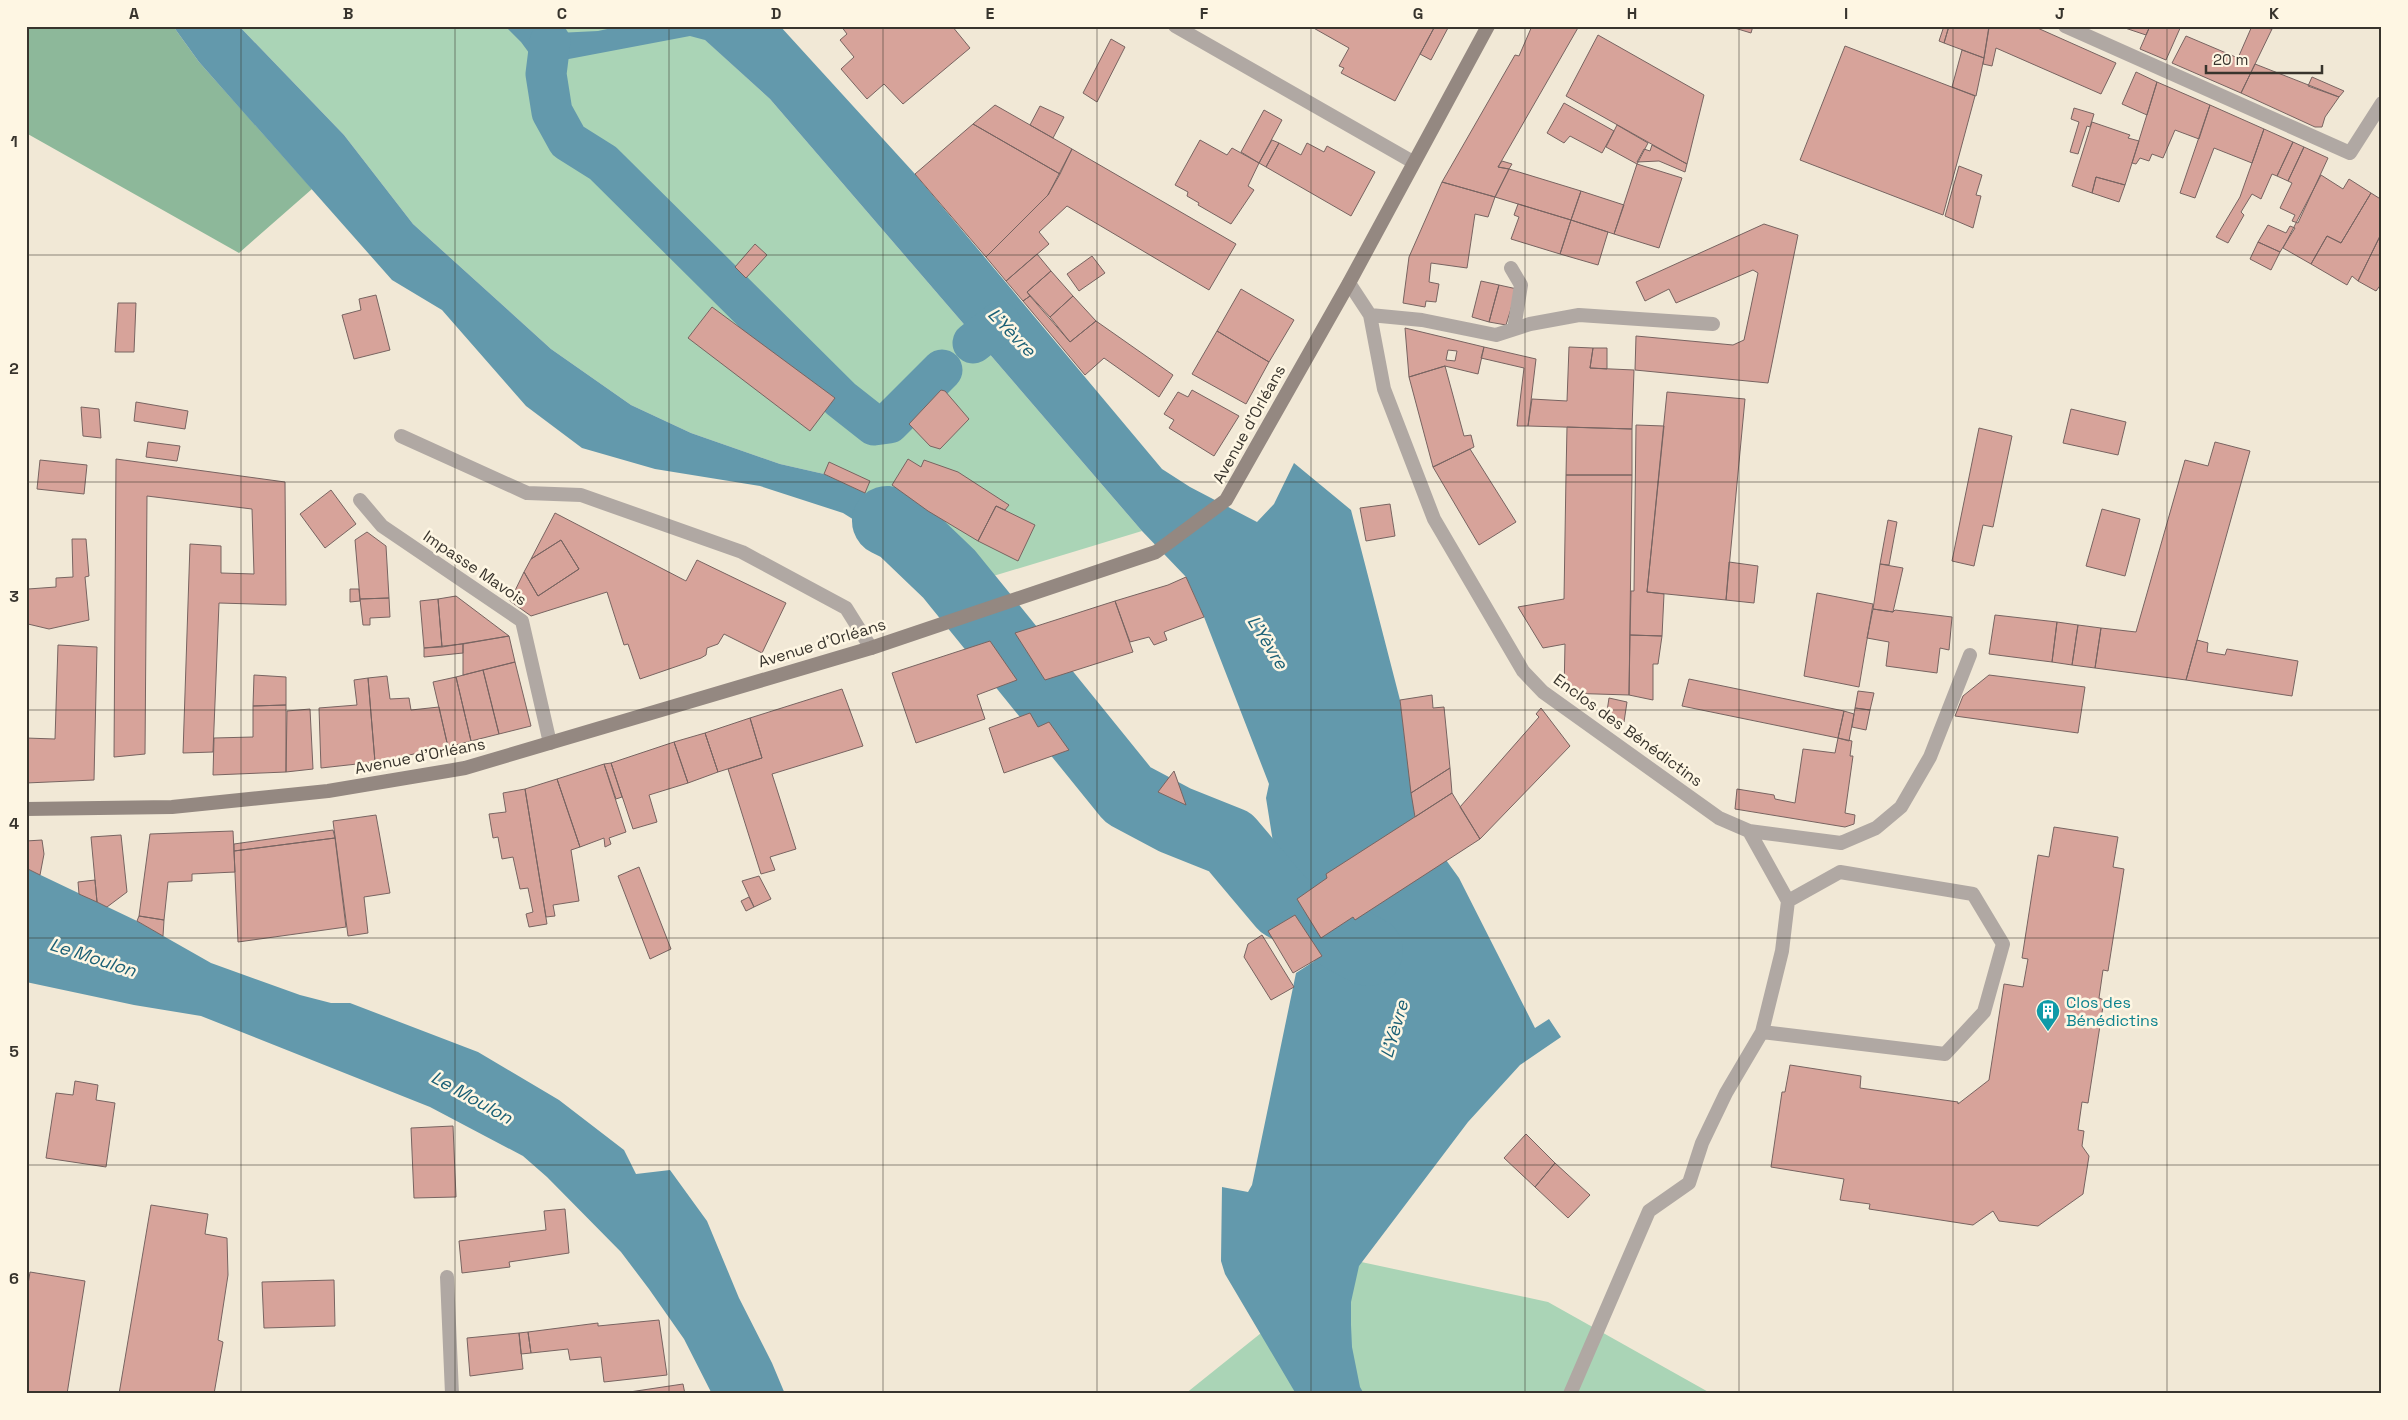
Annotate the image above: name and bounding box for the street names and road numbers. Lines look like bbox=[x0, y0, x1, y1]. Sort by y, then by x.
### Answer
street label: Avenue d'Orléans bbox=[1208, 361, 1290, 487]
street label: Impasse Mavois bbox=[419, 526, 531, 610]
street label: Avenue d'Orléans bbox=[756, 614, 888, 672]
street label: Enclos des Bénédictins bbox=[1549, 669, 1707, 791]
street label: Avenue d'Orléans bbox=[353, 733, 487, 779]

